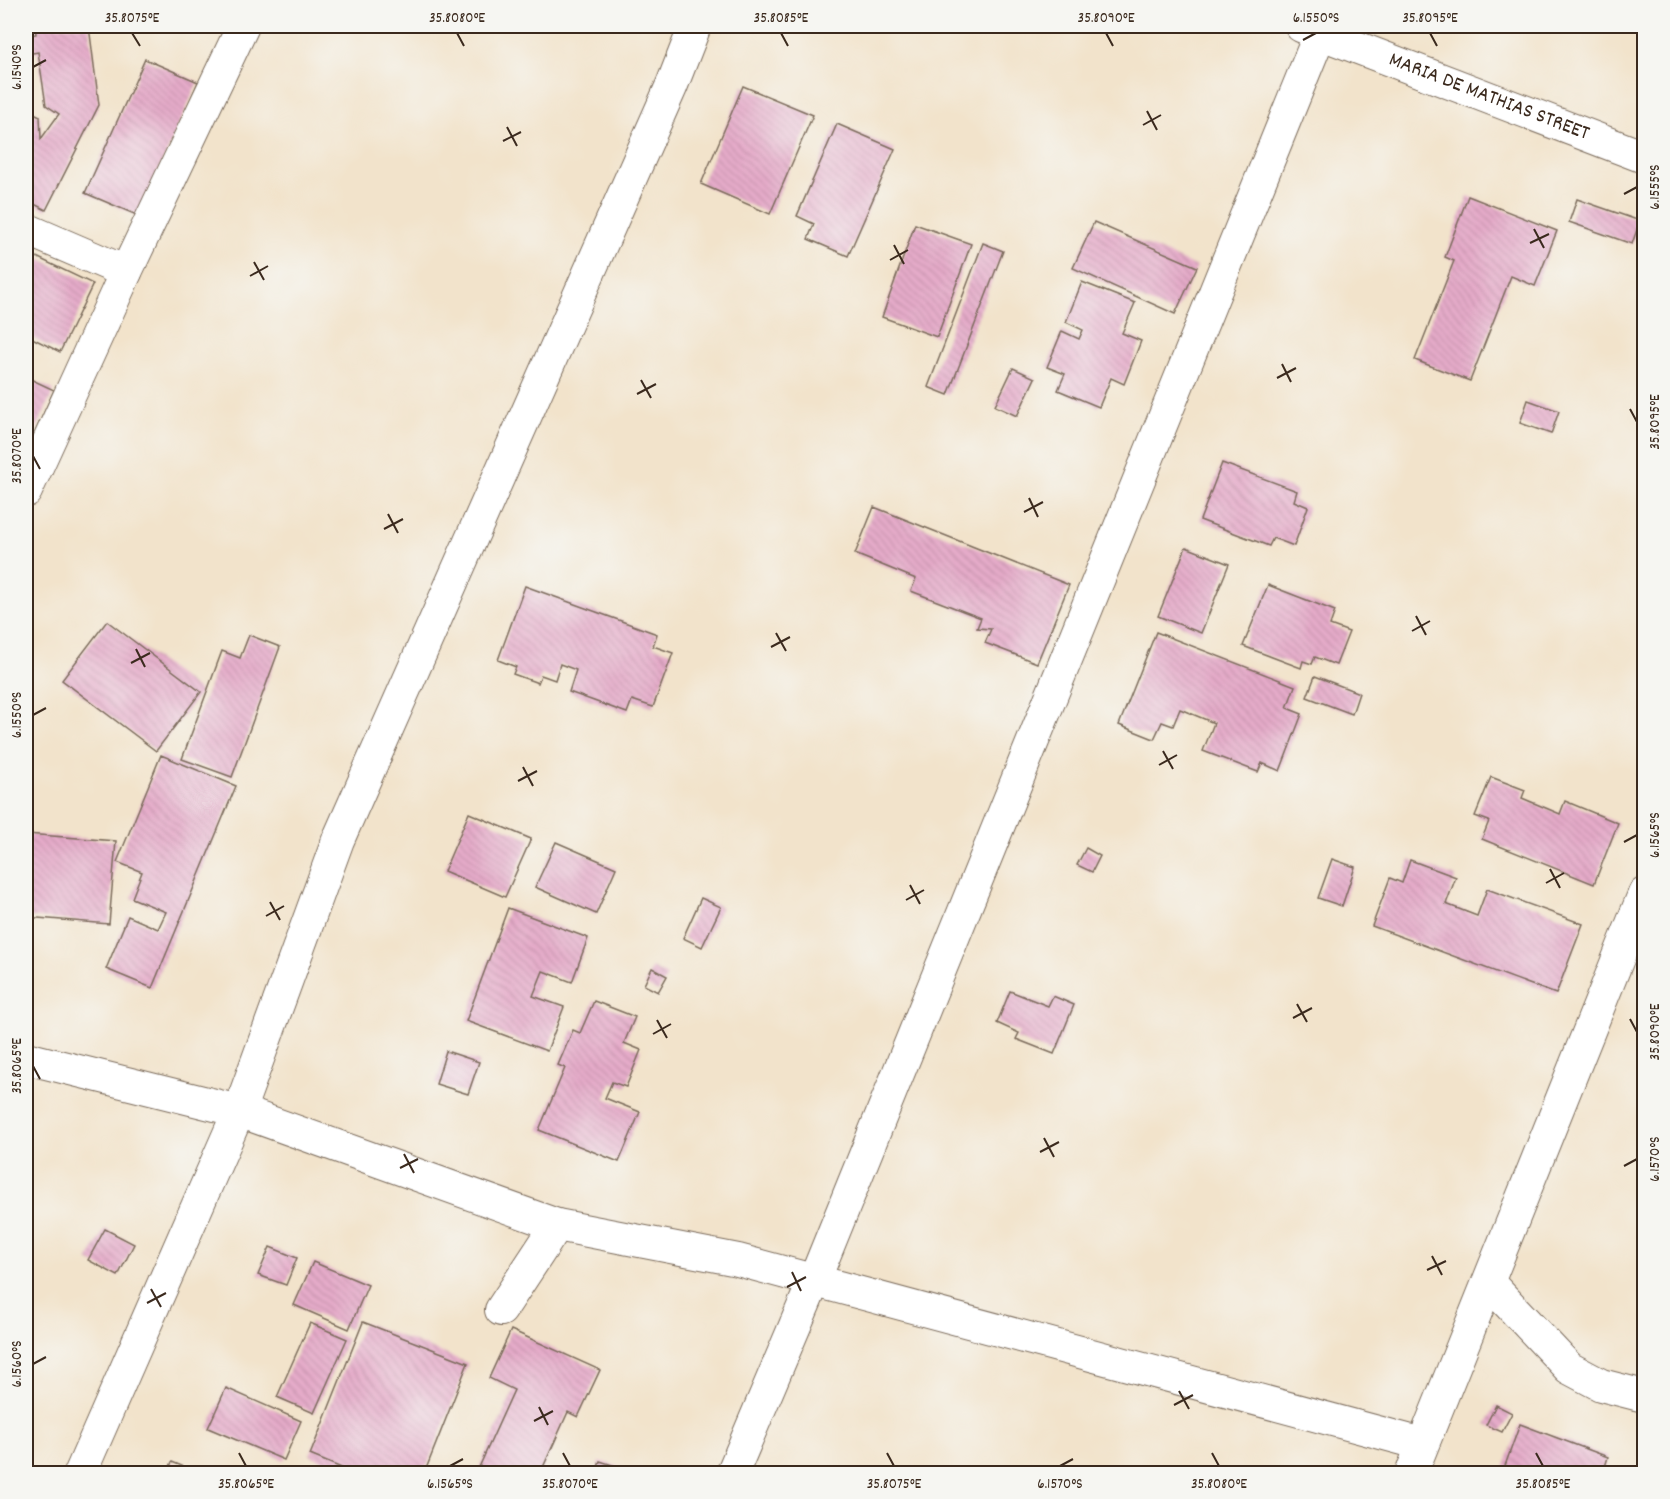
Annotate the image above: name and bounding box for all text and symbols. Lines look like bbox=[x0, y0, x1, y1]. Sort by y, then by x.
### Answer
text: 35.8075°E bbox=[105, 8, 159, 30]
text: 35.8080°E bbox=[429, 8, 485, 30]
text: 35.8085°E bbox=[754, 8, 809, 30]
text: 35.8090°E bbox=[1078, 8, 1135, 30]
text: 6.1550°S bbox=[1293, 8, 1339, 30]
text: 35.8095°E bbox=[1402, 8, 1458, 30]
text: 6.1540°S bbox=[7, 44, 29, 90]
street label: MARIA DE MATHIAS STREET bbox=[1384, 46, 1594, 150]
text: 6.1555°S bbox=[1645, 164, 1667, 210]
text: 35.8095°E bbox=[1645, 394, 1667, 450]
text: 35.8070°E bbox=[7, 428, 29, 484]
text: 6.1550°S bbox=[7, 692, 29, 738]
text: 6.1565°S bbox=[1645, 812, 1667, 858]
text: 35.8090°E bbox=[1645, 1003, 1667, 1060]
text: 35.8065°E bbox=[7, 1038, 29, 1094]
text: 6.1570°S bbox=[1645, 1136, 1667, 1182]
text: 6.1560°S bbox=[7, 1340, 29, 1388]
text: 35.8065°E bbox=[218, 1474, 274, 1496]
text: 6.1565°S bbox=[427, 1474, 473, 1496]
text: 35.8070°E bbox=[542, 1474, 598, 1496]
text: 35.8075°E bbox=[867, 1474, 921, 1496]
text: 6.1570°S bbox=[1037, 1474, 1083, 1496]
text: 35.8080°E bbox=[1191, 1474, 1247, 1496]
text: 35.8085°E bbox=[1516, 1474, 1571, 1496]

